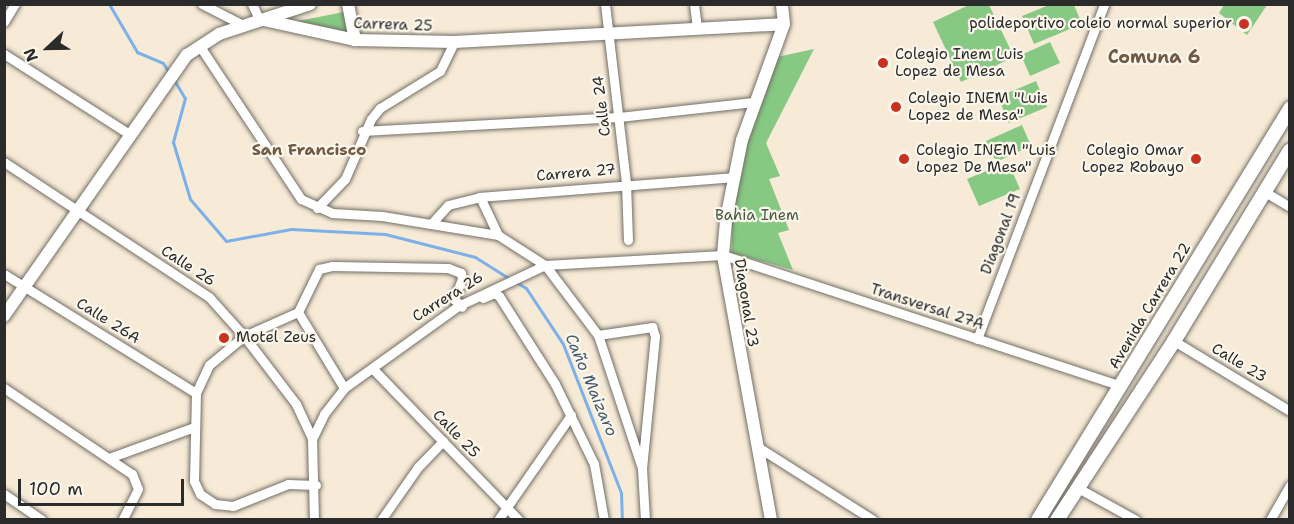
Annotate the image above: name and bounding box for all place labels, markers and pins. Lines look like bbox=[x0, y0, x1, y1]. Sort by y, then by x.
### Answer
place label: polideportivo coleio normal superior bbox=[969, 15, 1232, 33]
marker: polideportivo coleio normal superior bbox=[1237, 17, 1251, 31]
place label: Colegio Inem Luis Lopez de Mesa bbox=[895, 45, 1024, 80]
marker: Colegio Inem Luis Lopez de Mesa bbox=[876, 56, 890, 70]
place label: Colegio INEM "Luis Lopez de Mesa" bbox=[908, 89, 1048, 124]
marker: Colegio INEM "Luis Lopez de Mesa" bbox=[889, 100, 903, 114]
place label: Colegio INEM "Luis Lopez De Mesa" bbox=[916, 141, 1056, 176]
place label: Colegio Omar Lopez Robayo bbox=[1082, 141, 1184, 176]
marker: Colegio INEM "Luis Lopez De Mesa" bbox=[897, 152, 911, 166]
marker: Colegio Omar Lopez Robayo bbox=[1189, 152, 1203, 166]
place label: Motel Zeus bbox=[236, 329, 316, 347]
marker: Motel Zeus bbox=[217, 331, 231, 345]

